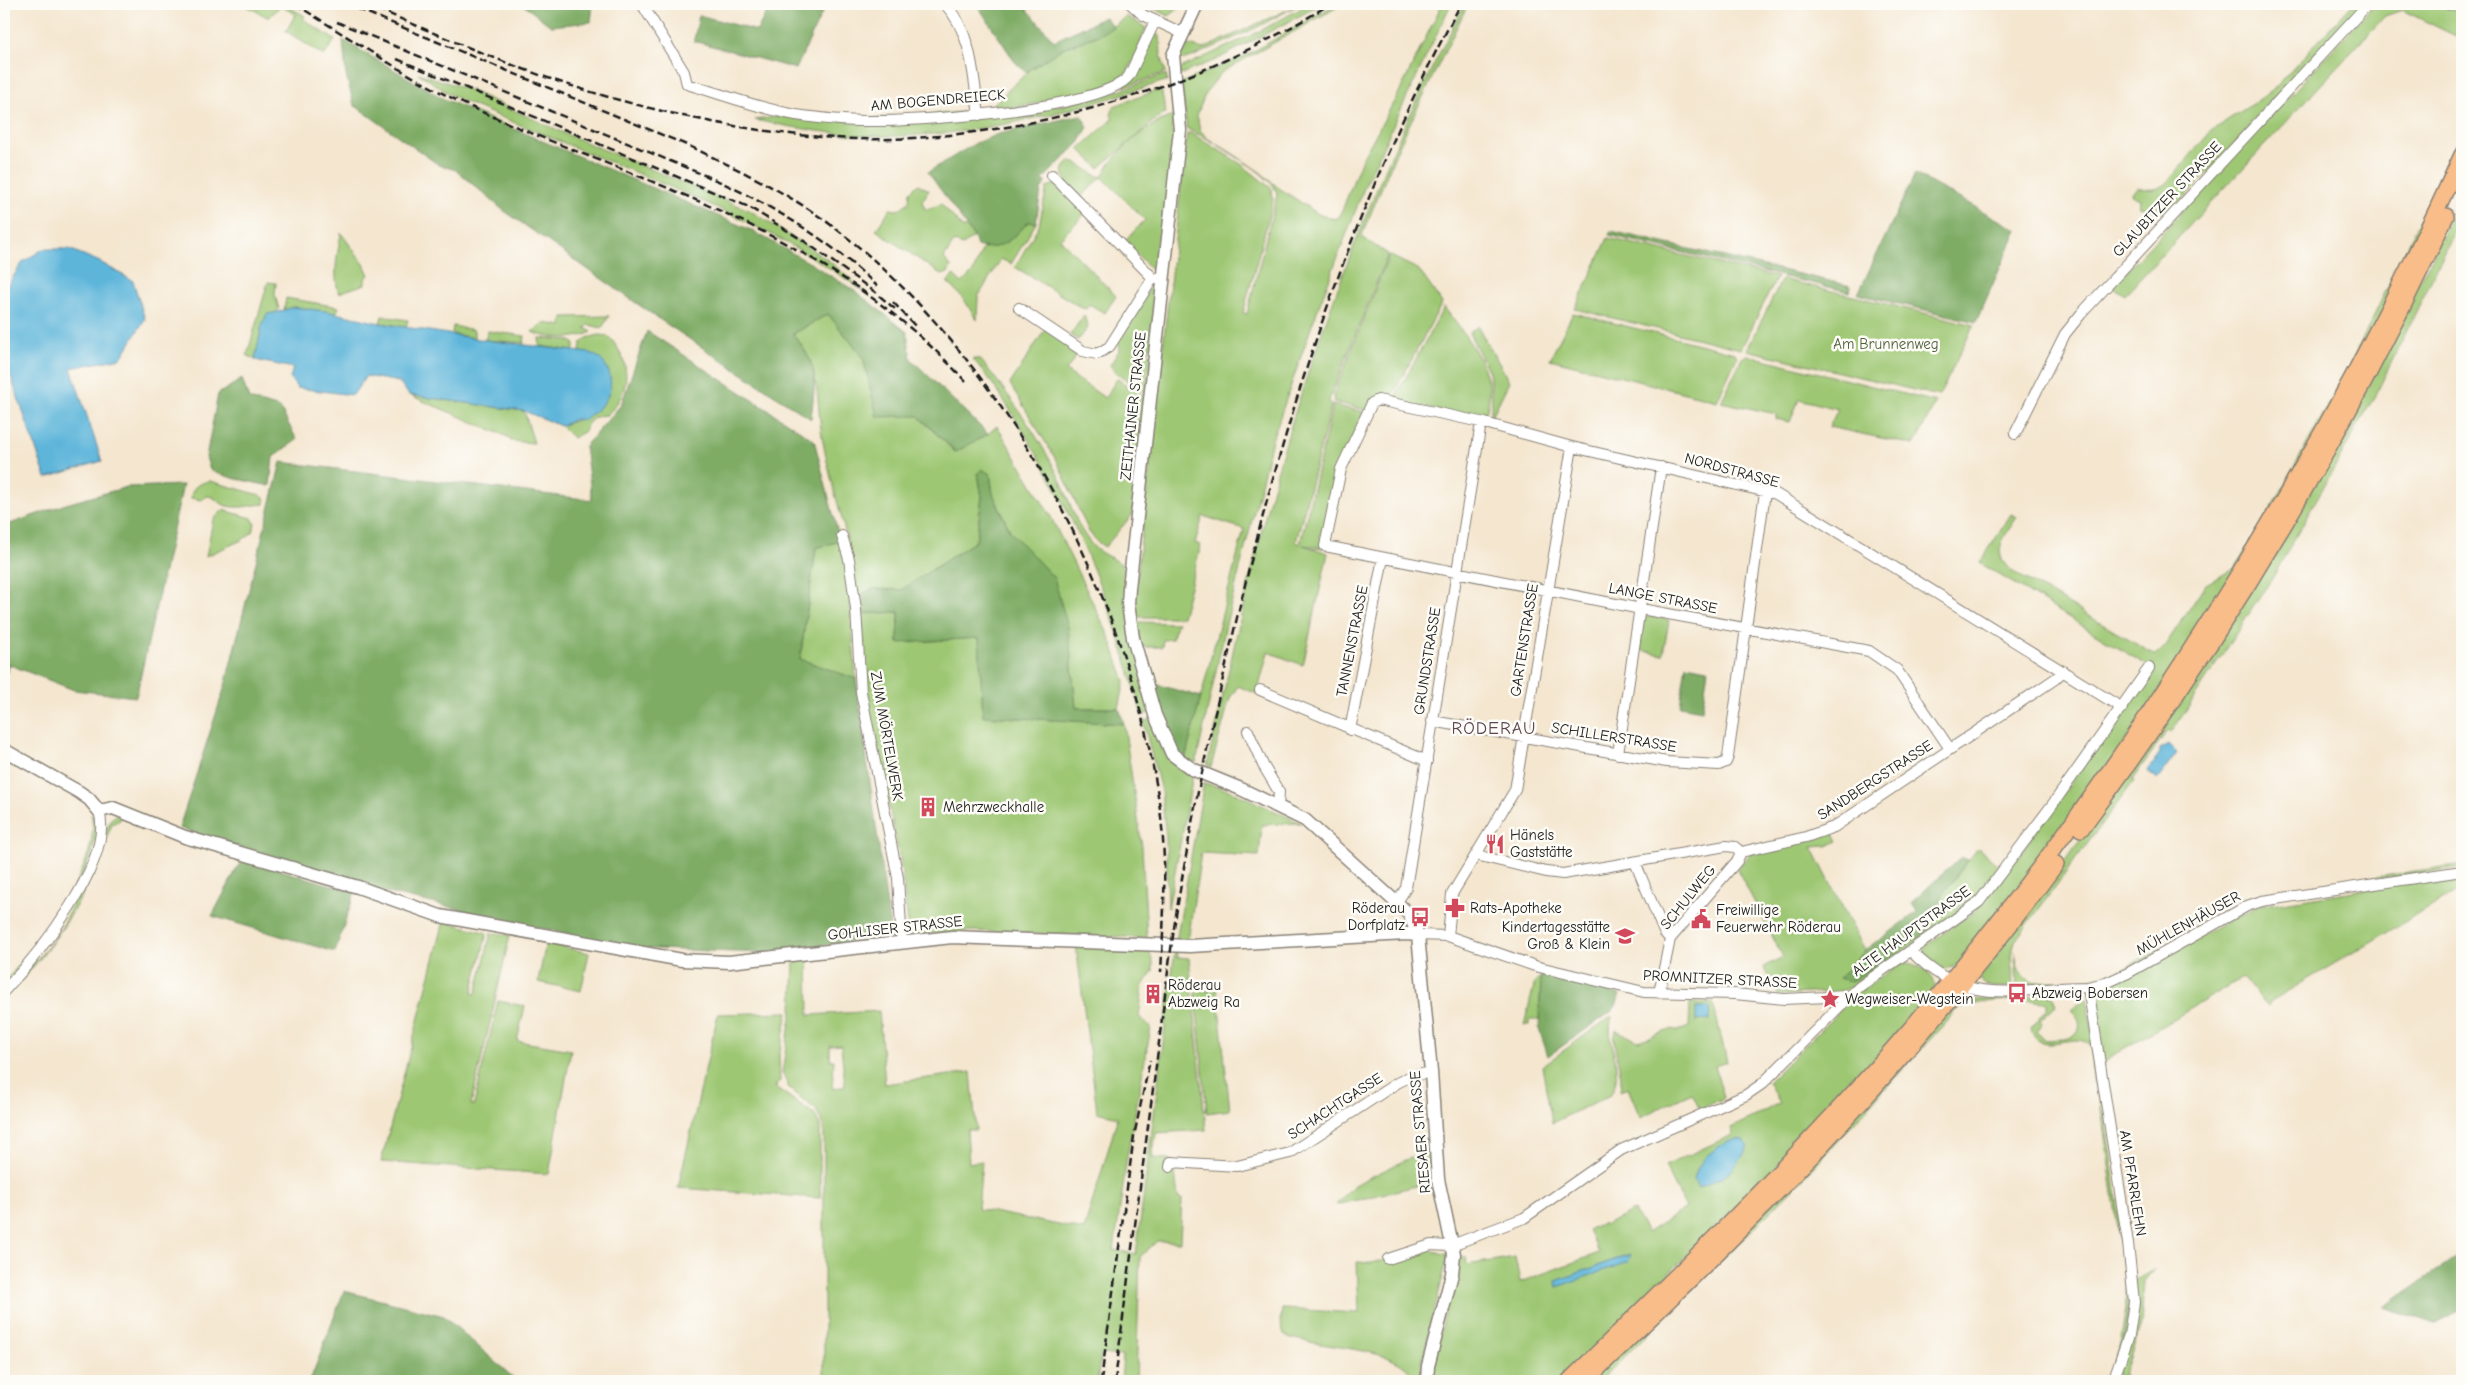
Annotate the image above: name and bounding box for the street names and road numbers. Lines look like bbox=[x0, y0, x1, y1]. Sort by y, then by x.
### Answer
street label: AM BOGENDREIECK bbox=[870, 85, 1006, 115]
street label: GLAUBITZER STRASSE bbox=[2109, 137, 2225, 261]
street label: ZEITHAINER STRASSE bbox=[1116, 331, 1150, 481]
street label: NORDSTRASSE bbox=[1683, 449, 1781, 491]
street label: LANGE STRASSE bbox=[1607, 579, 1719, 617]
street label: GARTENSTRASSE bbox=[1506, 582, 1542, 698]
street label: TANNENSTRASSE bbox=[1332, 584, 1372, 698]
street label: GRUNDSTRASSE bbox=[1410, 606, 1444, 716]
street label: ZUM MÖRTELWERK bbox=[867, 670, 907, 802]
street label: SCHILLERSTRASSE bbox=[1550, 718, 1678, 756]
street label: SANDBERGSTRASSE bbox=[1814, 736, 1936, 824]
street label: SCHULWEG bbox=[1656, 861, 1720, 933]
street label: ALTE HAUPTSTRASSE bbox=[1848, 882, 1974, 980]
street label: MÜHLENHÄUSER bbox=[2133, 887, 2243, 959]
street label: GOHLISER STRASSE bbox=[827, 912, 963, 944]
street label: PROMNITZER STRASSE bbox=[1643, 966, 1797, 992]
street label: SCHACHTGASSE bbox=[1284, 1069, 1386, 1143]
street label: RIESAER STRASSE bbox=[1406, 1070, 1434, 1194]
street label: AM PFARRLEHN bbox=[2116, 1129, 2150, 1237]

